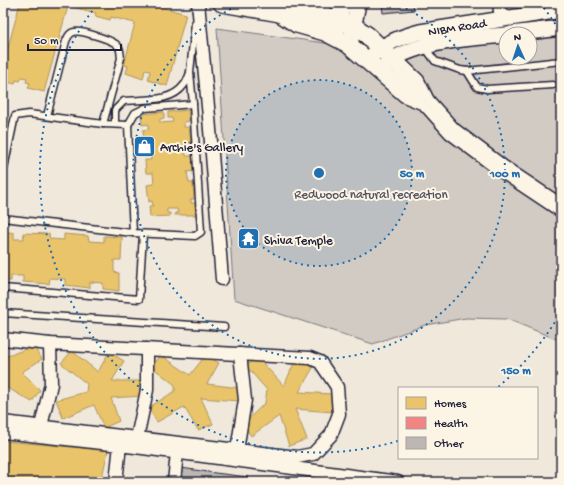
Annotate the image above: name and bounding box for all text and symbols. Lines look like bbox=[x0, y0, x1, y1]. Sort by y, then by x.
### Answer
street label: NIBM Road bbox=[427, 16, 489, 40]
scale bar bbox=[28, 26, 121, 52]
north arrow bbox=[498, 26, 538, 66]
text: N bbox=[514, 32, 521, 44]
text: 50 m bbox=[34, 35, 59, 49]
shop icon: Archie's Gallery bbox=[131, 133, 157, 159]
place label: Archie's Gallery bbox=[160, 141, 244, 156]
centre of rings bbox=[312, 166, 326, 180]
text: 50 m bbox=[400, 168, 425, 182]
text: 100 m bbox=[489, 168, 520, 182]
park label: Redwood natural recreation bbox=[294, 188, 448, 203]
temple icon: Shiva Temple bbox=[235, 226, 261, 252]
place label: Shiva Temple bbox=[264, 234, 333, 249]
text: 150 m bbox=[500, 365, 531, 379]
legend bbox=[398, 387, 538, 459]
text: Homes bbox=[434, 398, 467, 412]
text: Health bbox=[434, 418, 468, 432]
text: Other bbox=[434, 438, 465, 452]

